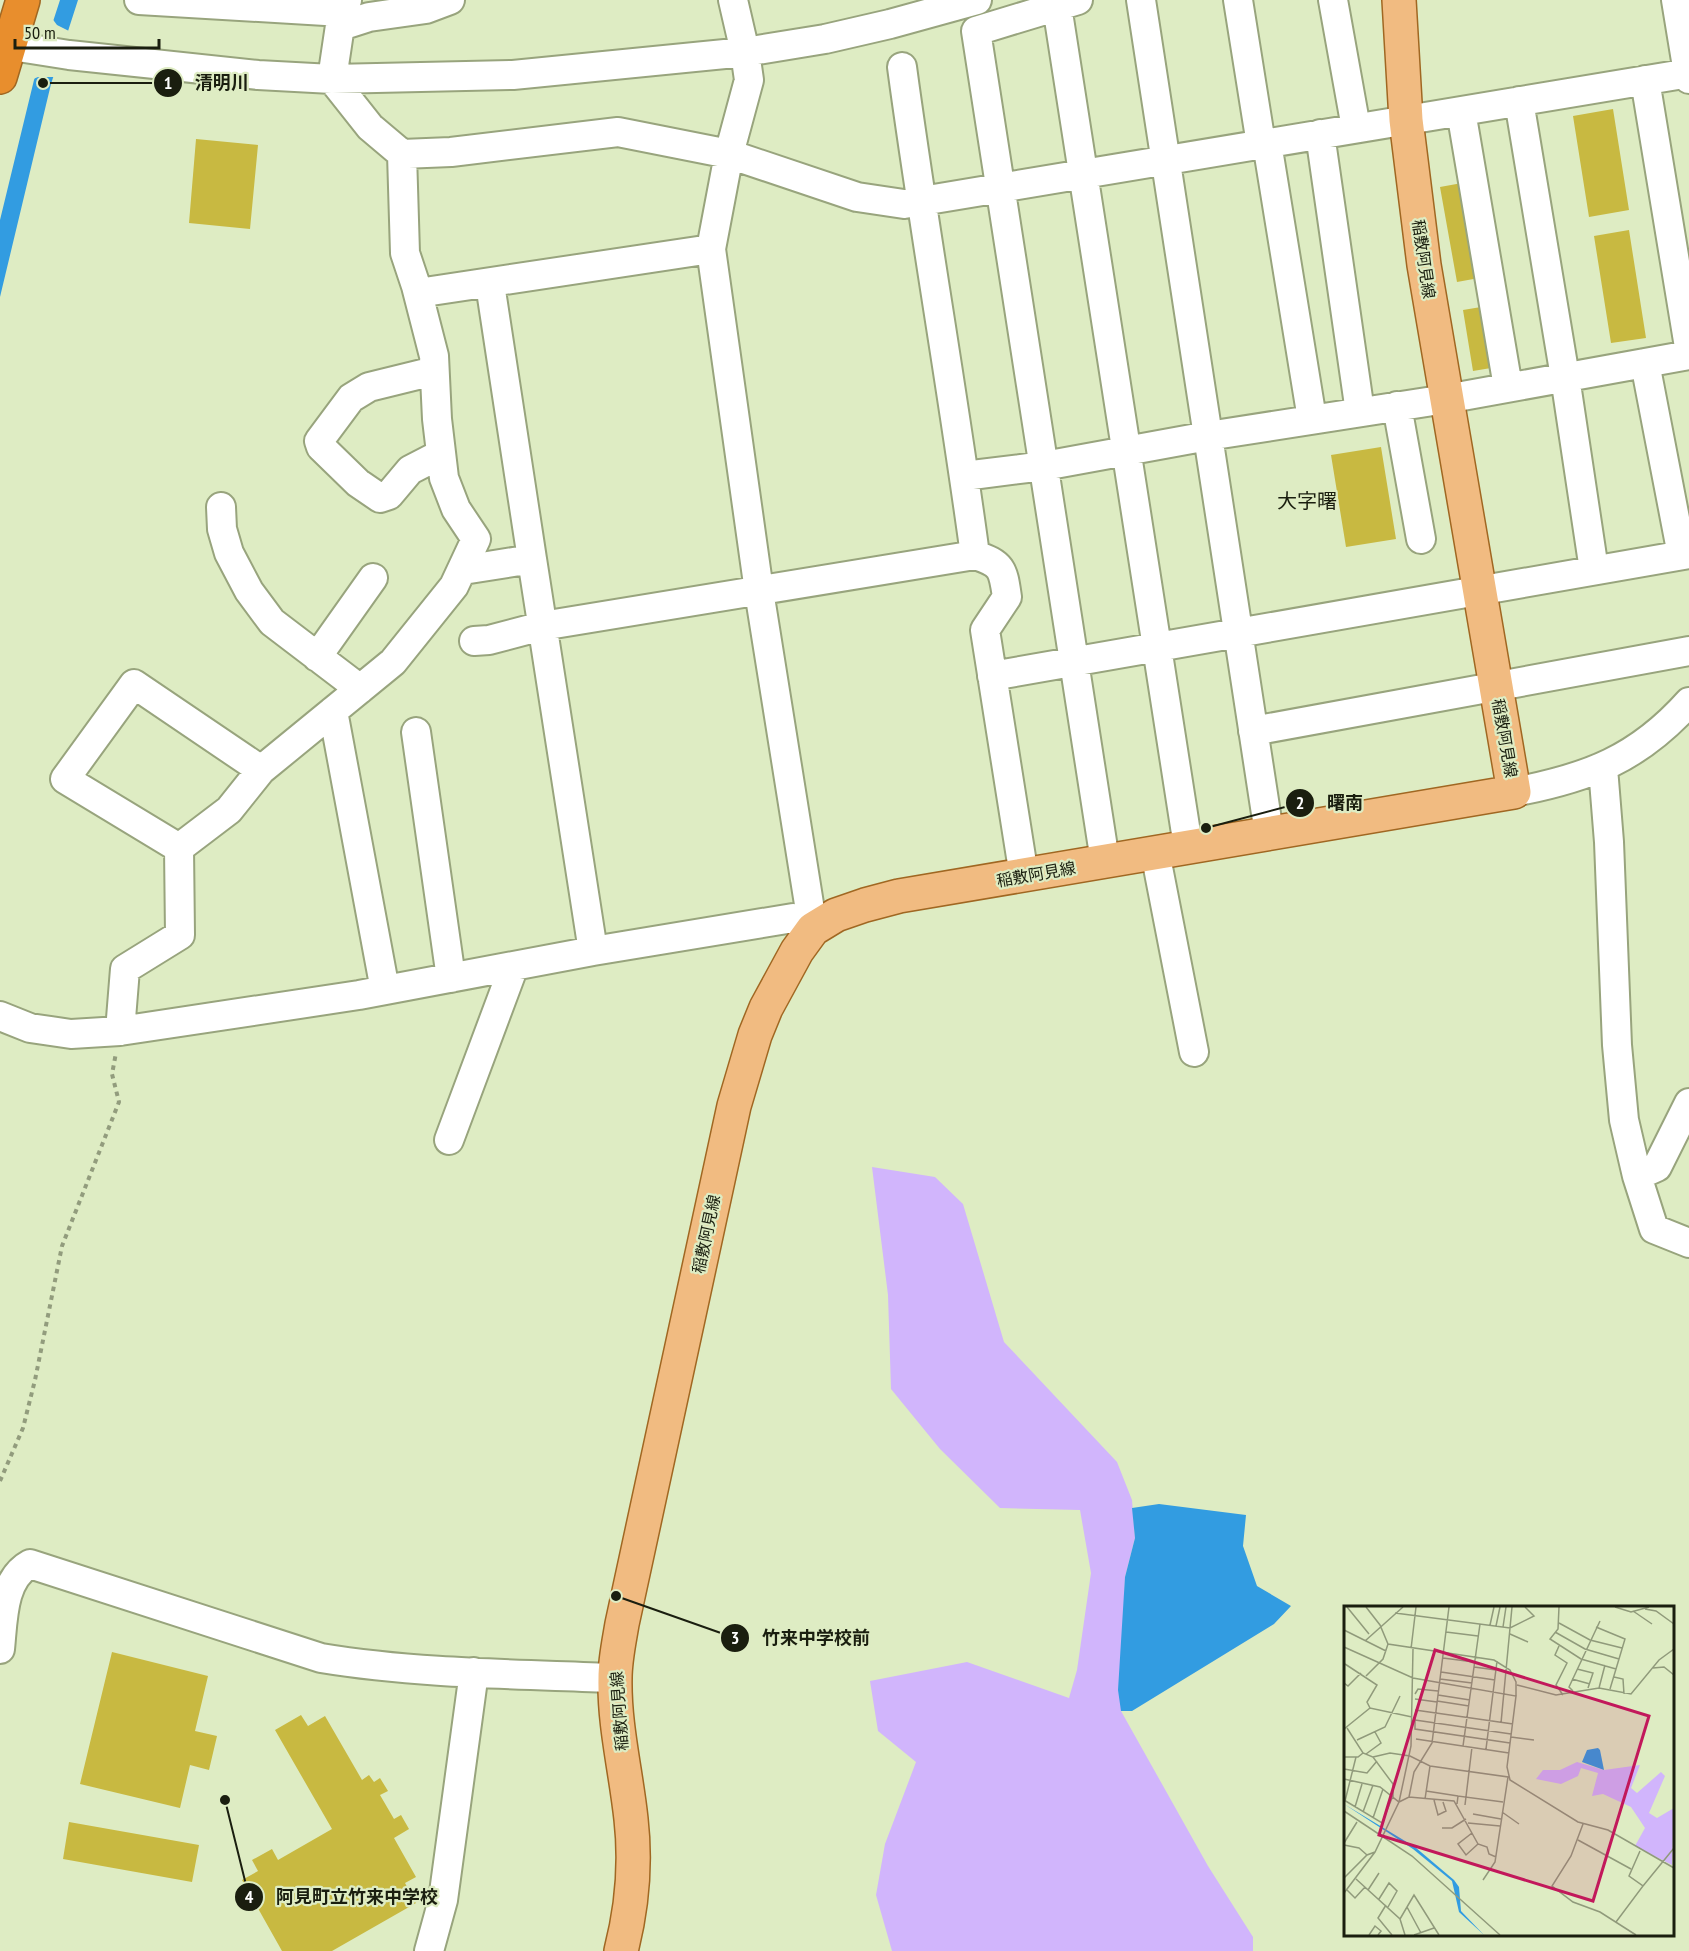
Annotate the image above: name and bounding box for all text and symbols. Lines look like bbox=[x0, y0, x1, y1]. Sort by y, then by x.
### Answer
scale bar bbox=[15, 12, 159, 50]
text: 50 m bbox=[24, 21, 56, 44]
callout: 清明川 bbox=[153, 65, 261, 101]
text: 1 bbox=[164, 71, 172, 94]
text: 清明川 bbox=[195, 71, 249, 94]
street label: 稲敷阿見線 bbox=[1409, 218, 1439, 300]
district label: 大字曙 bbox=[1277, 488, 1337, 514]
street label: 稲敷阿見線 bbox=[1488, 697, 1522, 779]
callout: 曙南 bbox=[1285, 785, 1375, 821]
text: 2 bbox=[1296, 791, 1304, 814]
text: 曙南 bbox=[1327, 791, 1363, 814]
street label: 稲敷阿見線 bbox=[995, 857, 1077, 891]
street label: 稲敷阿見線 bbox=[688, 1193, 724, 1275]
inset map bbox=[1344, 1606, 1674, 1936]
callout: 竹来中学校前 bbox=[720, 1620, 882, 1656]
text: 3 bbox=[731, 1626, 739, 1649]
text: 竹来中学校前 bbox=[762, 1626, 870, 1649]
street label: 稲敷阿見線 bbox=[606, 1670, 632, 1752]
callout: 阿見町立竹来中学校 bbox=[234, 1879, 450, 1915]
text: 4 bbox=[245, 1885, 254, 1908]
text: 阿見町立竹来中学校 bbox=[276, 1885, 438, 1908]

